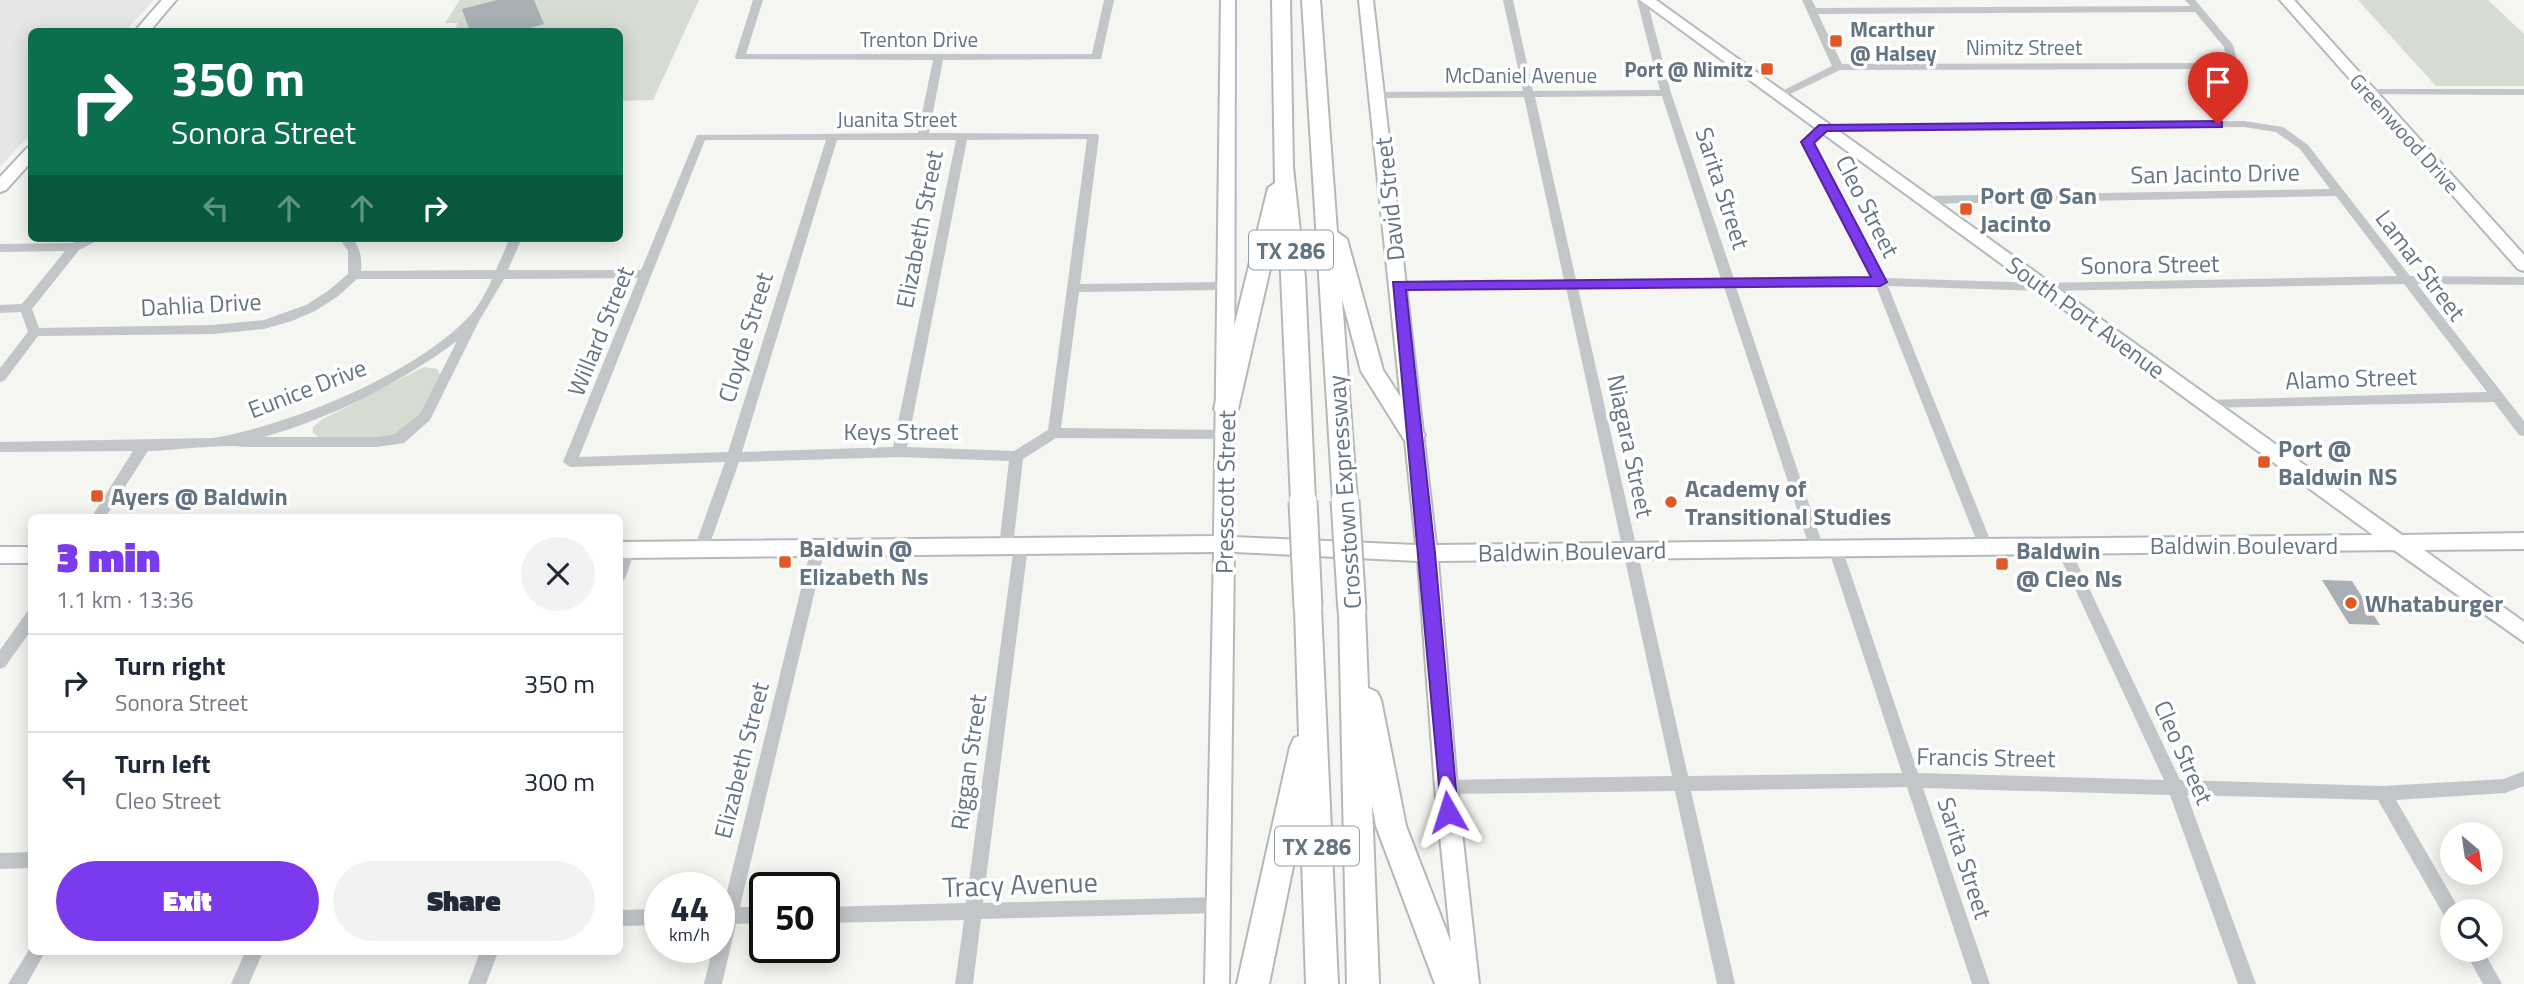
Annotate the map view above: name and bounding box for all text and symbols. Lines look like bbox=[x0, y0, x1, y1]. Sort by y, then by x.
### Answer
place label: Mcarthur @ Halsey bbox=[1850, 13, 1937, 69]
street label: Trenton Drive bbox=[860, 23, 978, 55]
street label: Nimitz Street bbox=[1966, 31, 2083, 63]
marker: Mcarthur @ Halsey bbox=[1828, 33, 1844, 49]
text: 350 m bbox=[171, 40, 305, 115]
pin bbox=[2188, 52, 2248, 124]
place label: Port @ Nimitz bbox=[1624, 53, 1753, 85]
icon: right bbox=[56, 56, 147, 147]
street label: McDaniel Avenue bbox=[1445, 59, 1597, 91]
marker: Port @ Nimitz bbox=[1759, 61, 1775, 77]
icon: arrive bbox=[2199, 63, 2237, 101]
street label: Greenwood Drive bbox=[2342, 66, 2468, 200]
street label: Juanita Street bbox=[837, 103, 958, 135]
text: Sonora Street bbox=[171, 108, 356, 156]
street label: Sarita Street bbox=[1686, 122, 1760, 254]
street label: David Street bbox=[1365, 135, 1413, 263]
street label: Elizabeth Street bbox=[886, 146, 952, 311]
street label: Cleo Street bbox=[1827, 149, 1909, 264]
street label: San Jacinto Drive bbox=[2130, 154, 2300, 192]
place label: Port @ San Jacinto bbox=[1980, 177, 2097, 241]
icon: left bbox=[197, 189, 235, 227]
icon: ahead bbox=[270, 189, 308, 227]
icon: ahead bbox=[343, 189, 381, 227]
icon: right bbox=[416, 189, 454, 227]
marker: Port @ San Jacinto bbox=[1958, 201, 1974, 217]
street label: Lamar Street bbox=[2367, 202, 2475, 329]
road number: TX 286 bbox=[1249, 230, 1333, 270]
street label: Sonora Street bbox=[2080, 245, 2220, 283]
street label: South Port Avenue bbox=[1999, 247, 2173, 387]
street label: Willard Street bbox=[558, 260, 643, 401]
street label: Cloyde Street bbox=[708, 267, 782, 407]
street label: Dahlia Drive bbox=[140, 283, 262, 325]
street label: Eunice Drive bbox=[243, 349, 371, 427]
street label: Alamo Street bbox=[2285, 358, 2418, 398]
street label: Niagara Street bbox=[1598, 371, 1664, 521]
street label: Crosstown Expressway bbox=[1318, 373, 1370, 610]
street label: Presscott Street bbox=[1206, 409, 1244, 574]
street label: Keys Street bbox=[844, 413, 959, 449]
place label: Port @ Baldwin NS bbox=[2278, 430, 2398, 494]
marker: Port @ Baldwin NS bbox=[2256, 454, 2272, 470]
place label: Academy of Transitional Studies bbox=[1685, 470, 1891, 534]
place label: Ayers @ Baldwin bbox=[111, 478, 288, 514]
marker: Ayers @ Baldwin bbox=[89, 488, 105, 504]
marker: Academy of Transitional Studies bbox=[1663, 494, 1679, 510]
text: 3 min bbox=[56, 524, 160, 588]
street label: Baldwin Boulevard bbox=[2150, 527, 2338, 563]
place label: Baldwin @ Elizabeth Ns bbox=[799, 530, 929, 594]
street label: Baldwin Boulevard bbox=[1477, 531, 1667, 571]
place label: Baldwin @ Cleo Ns bbox=[2016, 532, 2122, 596]
button: close bbox=[521, 537, 595, 611]
marker: Baldwin @ Elizabeth Ns bbox=[777, 554, 793, 570]
marker: Baldwin @ Cleo Ns bbox=[1994, 556, 2010, 572]
text: 1.1 km · 13:36 bbox=[56, 582, 194, 617]
place label: Whataburger bbox=[2365, 585, 2503, 621]
marker: Whataburger bbox=[2343, 595, 2359, 611]
text: Turn right bbox=[115, 646, 226, 685]
icon: right bbox=[56, 664, 94, 702]
text: 350 m bbox=[524, 664, 595, 703]
street label: Elizabeth Street bbox=[704, 677, 778, 842]
text: Sonora Street bbox=[115, 685, 248, 720]
street label: Riggan Street bbox=[941, 691, 995, 832]
street label: Cleo Street bbox=[2145, 694, 2223, 810]
street label: Francis Street bbox=[1916, 738, 2057, 776]
text: Turn left bbox=[115, 744, 210, 783]
icon: left bbox=[56, 762, 94, 800]
text: 300 m bbox=[524, 762, 595, 801]
position arrow bbox=[1411, 775, 1485, 849]
text: Cleo Street bbox=[115, 783, 221, 818]
street label: Sarita Street bbox=[1928, 792, 2002, 924]
north arrow bbox=[2440, 822, 2502, 886]
map controls bbox=[2440, 822, 2503, 962]
road number: TX 286 bbox=[1275, 826, 1359, 866]
street label: Tracy Avenue bbox=[942, 860, 1098, 908]
button: Exit bbox=[56, 861, 319, 941]
button: Share bbox=[333, 861, 595, 941]
speed limit sign: 50 bbox=[749, 872, 840, 963]
text: 44 bbox=[670, 881, 709, 935]
button: search bbox=[2440, 899, 2503, 962]
text: km/h bbox=[669, 921, 710, 948]

